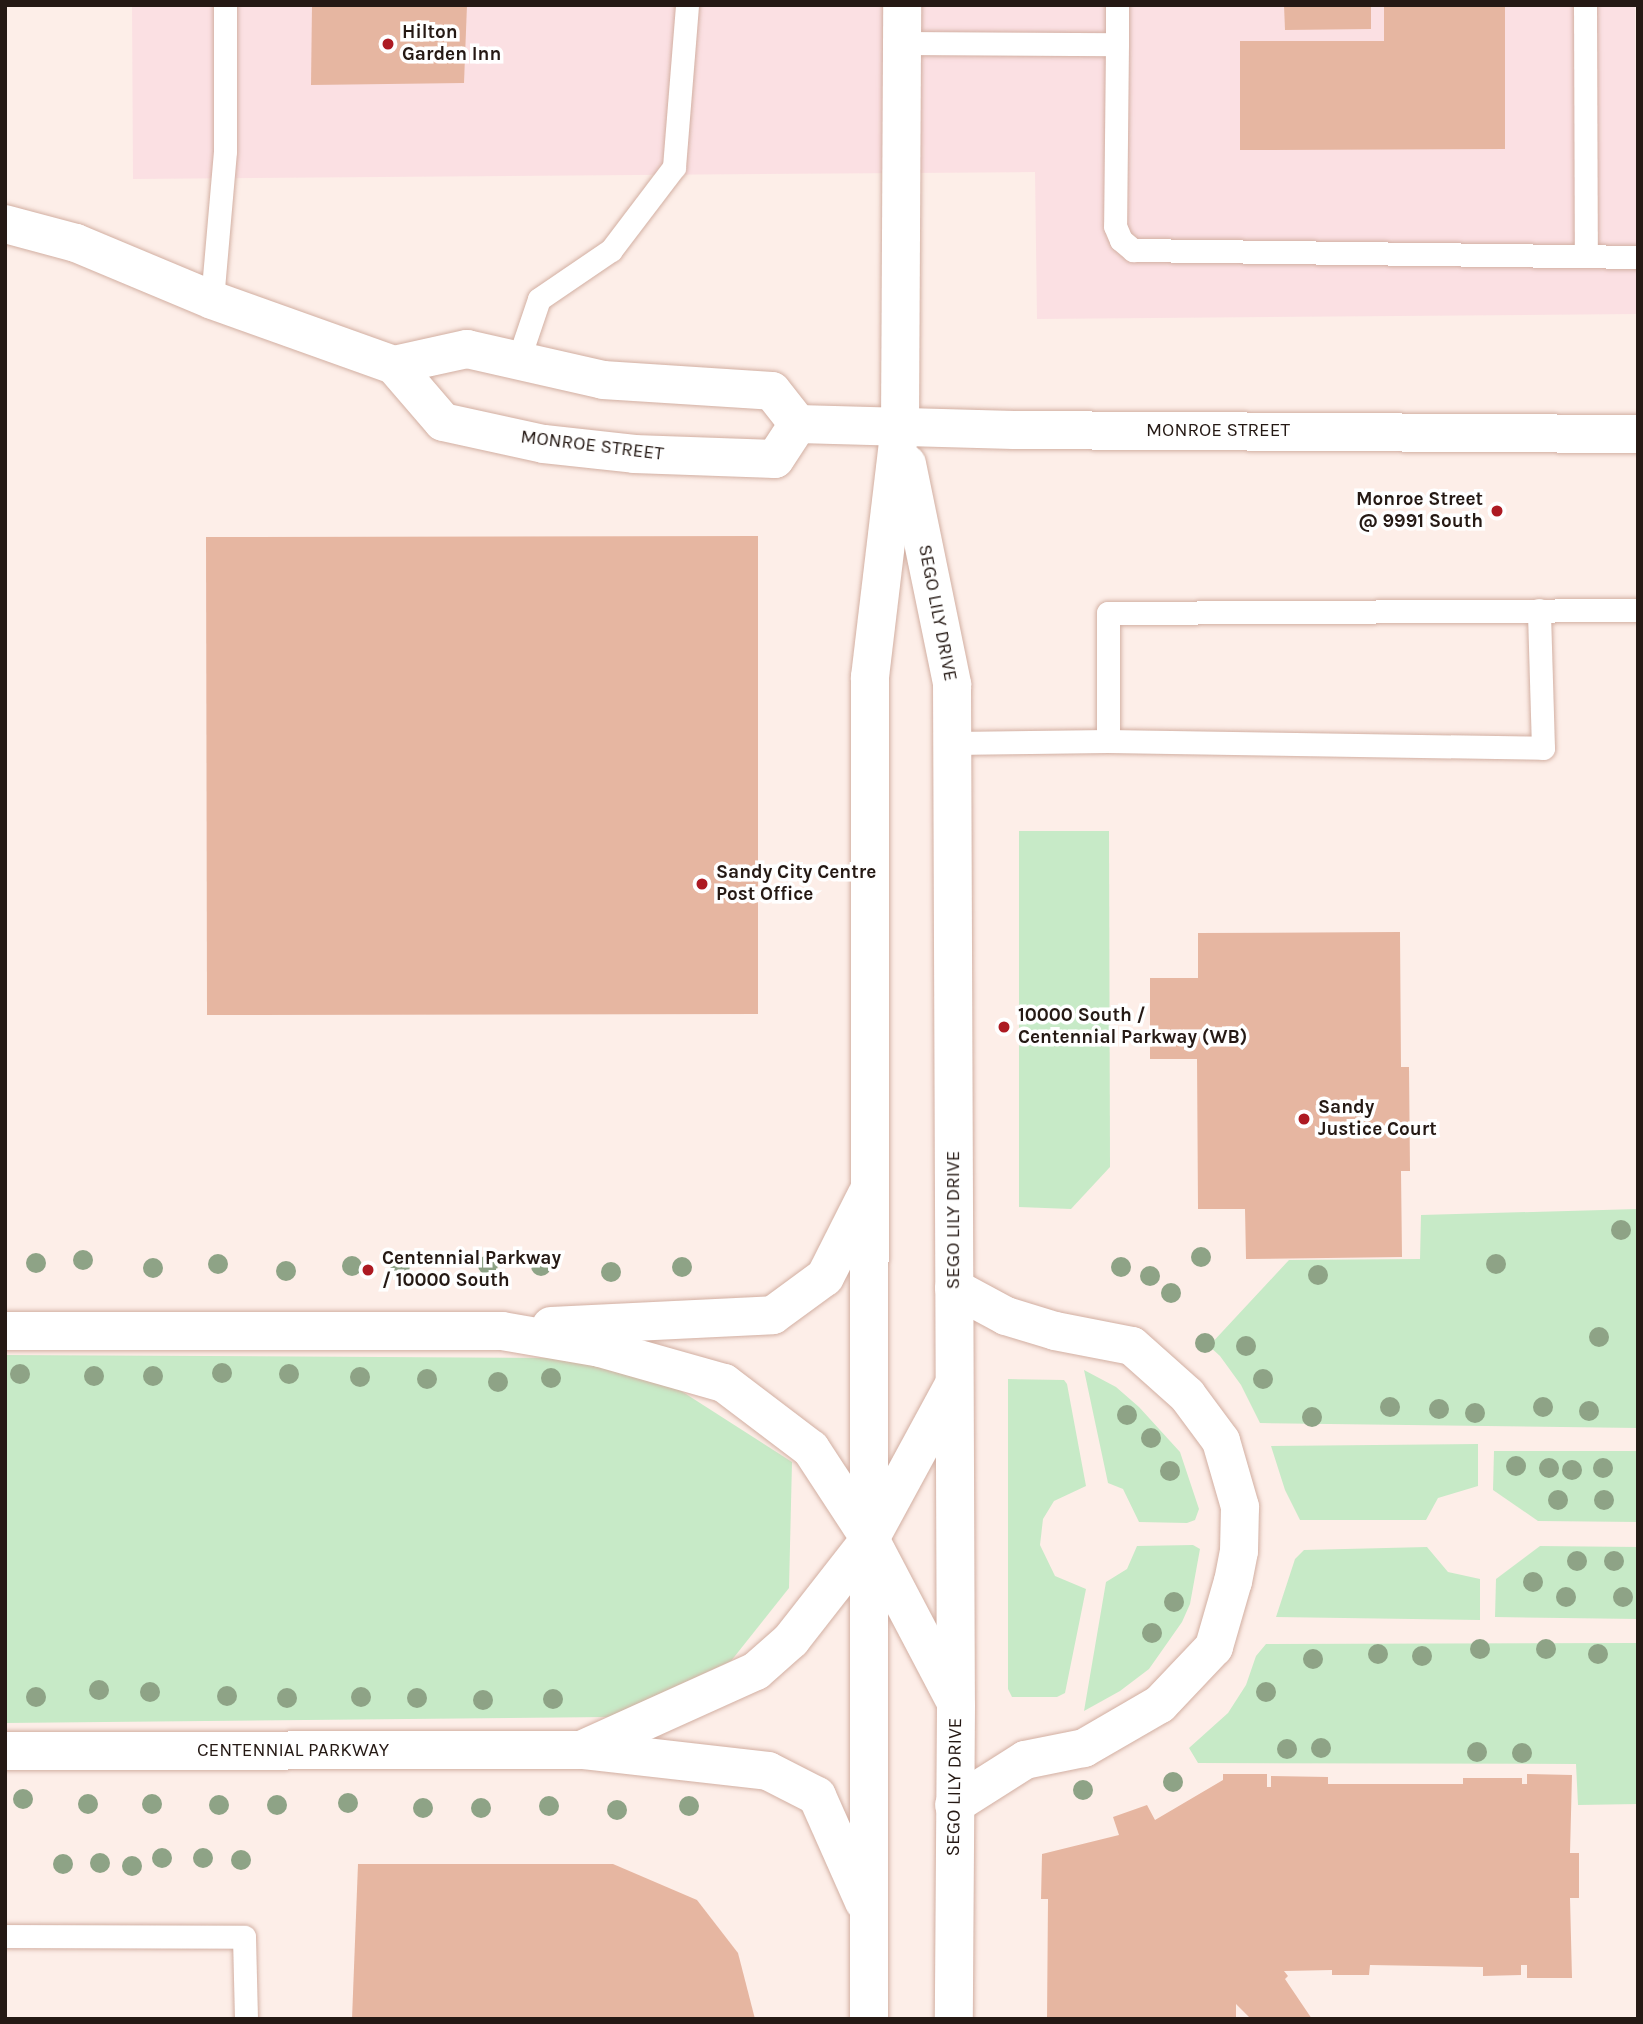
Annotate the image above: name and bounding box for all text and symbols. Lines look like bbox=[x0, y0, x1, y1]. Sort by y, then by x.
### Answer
place label: Hilton Garden Inn bbox=[402, 22, 501, 66]
marker: Hilton Garden Inn bbox=[380, 36, 396, 52]
street label: MONROE STREET bbox=[1146, 420, 1290, 442]
street label: MONROE STREET bbox=[519, 426, 665, 466]
place label: Monroe Street @ 9991 South bbox=[1356, 489, 1483, 533]
marker: Monroe Street @ 9991 South bbox=[1489, 503, 1505, 519]
street label: SEGO LILY DRIVE bbox=[913, 543, 961, 683]
place label: Sandy City Centre Post Office bbox=[716, 862, 876, 906]
marker: Sandy City Centre Post Office bbox=[694, 876, 710, 892]
place label: 10000 South / Centennial Parkway (WB) bbox=[1018, 1005, 1247, 1049]
marker: 10000 South / Centennial Parkway (WB) bbox=[996, 1019, 1012, 1035]
place label: Sandy Justice Court bbox=[1318, 1097, 1437, 1141]
marker: Sandy Justice Court bbox=[1296, 1111, 1312, 1127]
street label: SEGO LILY DRIVE bbox=[943, 1151, 965, 1289]
place label: Centennial Parkway / 10000 South bbox=[382, 1248, 561, 1292]
marker: Centennial Parkway / 10000 South bbox=[360, 1262, 376, 1278]
street label: SEGO LILY DRIVE bbox=[942, 1717, 968, 1857]
street label: CENTENNIAL PARKWAY bbox=[197, 1740, 389, 1762]

